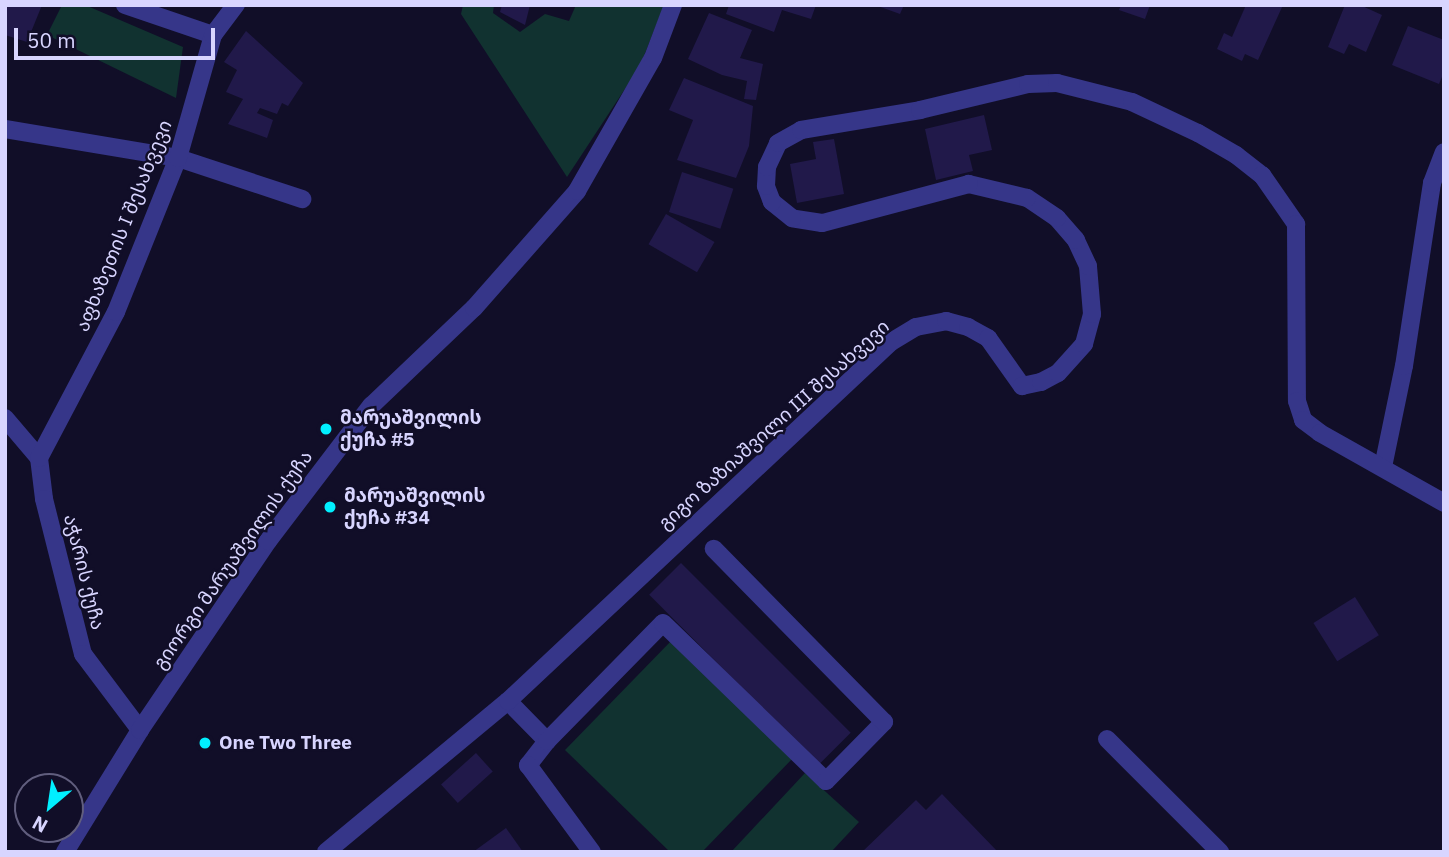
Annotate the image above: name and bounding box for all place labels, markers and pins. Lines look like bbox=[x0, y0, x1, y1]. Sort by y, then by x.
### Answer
place label: მარუაშვილის ქუჩა #5 bbox=[340, 407, 481, 451]
marker: მარუაშვილის ქუჩა #5 bbox=[318, 421, 334, 437]
place label: მარუაშვილის ქუჩა #34 bbox=[344, 485, 485, 529]
marker: მარუაშვილის ქუჩა #34 bbox=[322, 499, 338, 515]
place label: One Two Three bbox=[219, 732, 352, 754]
marker: One Two Three bbox=[197, 735, 213, 751]

